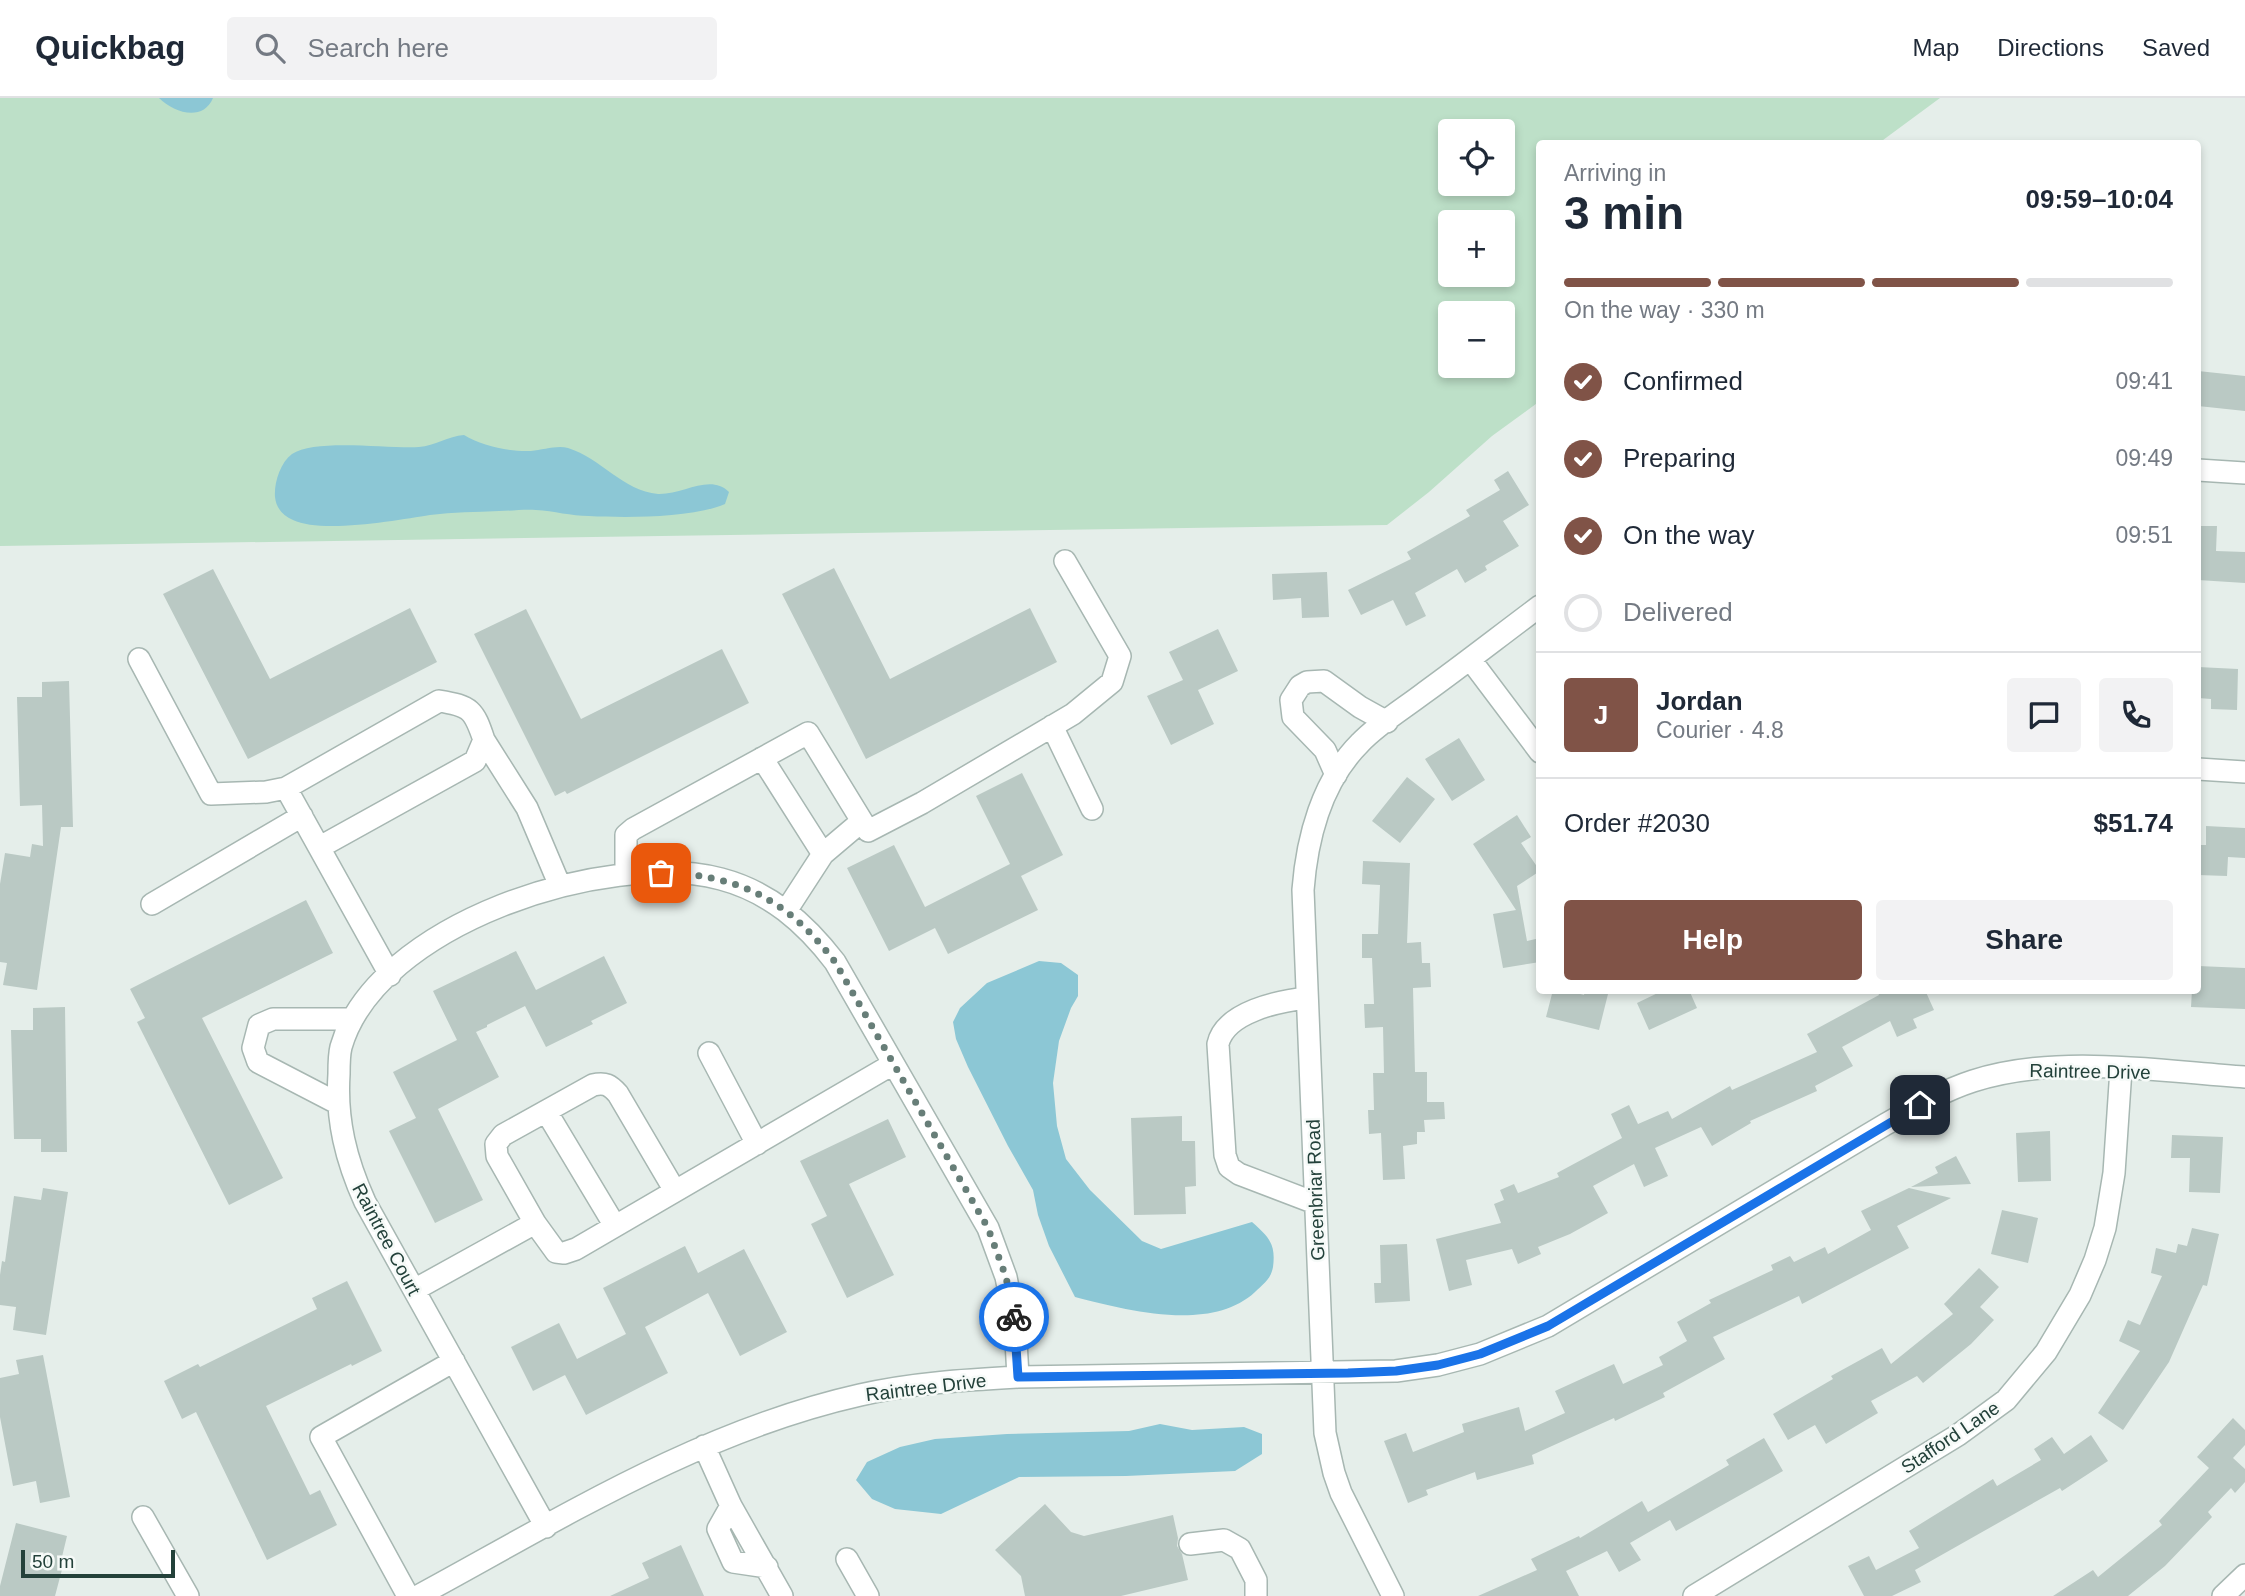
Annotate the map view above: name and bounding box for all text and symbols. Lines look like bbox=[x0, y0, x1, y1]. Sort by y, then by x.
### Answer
search box bbox=[227, 17, 717, 80]
text: Quickbag bbox=[35, 29, 185, 66]
icon: search bbox=[251, 29, 289, 67]
text: Search here bbox=[307, 33, 449, 63]
text: Map bbox=[1913, 34, 1959, 61]
text: Directions bbox=[1997, 34, 2104, 61]
text: Saved bbox=[2142, 34, 2210, 61]
map controls bbox=[1438, 119, 1515, 378]
button: locate bbox=[1438, 119, 1515, 196]
text: Arriving in bbox=[1564, 160, 1666, 186]
text: 09:59–10:04 bbox=[2026, 184, 2173, 214]
text: 3 min bbox=[1564, 187, 1684, 239]
button: + bbox=[1438, 210, 1515, 287]
text: On the way · 330 m bbox=[1564, 297, 1765, 323]
button: − bbox=[1438, 301, 1515, 378]
icon: check bbox=[1564, 363, 1602, 401]
text: Confirmed bbox=[1623, 366, 1743, 396]
text: 09:41 bbox=[2115, 368, 2173, 394]
icon: check bbox=[1564, 440, 1602, 478]
text: Preparing bbox=[1623, 443, 1736, 473]
text: 09:49 bbox=[2115, 445, 2173, 471]
icon: check bbox=[1564, 517, 1602, 555]
text: On the way bbox=[1623, 520, 1755, 550]
text: 09:51 bbox=[2115, 522, 2173, 548]
text: Delivered bbox=[1623, 597, 1733, 627]
button: chat bbox=[2007, 678, 2081, 752]
button: phone bbox=[2099, 678, 2173, 752]
text: Jordan bbox=[1656, 686, 1743, 716]
text: J bbox=[1594, 700, 1608, 730]
text: Courier · 4.8 bbox=[1656, 717, 1784, 743]
text: Order #2030 bbox=[1564, 808, 1710, 838]
text: $51.74 bbox=[2093, 808, 2173, 838]
pin bbox=[631, 843, 691, 903]
icon: bag bbox=[642, 854, 680, 892]
button: Help bbox=[1564, 900, 1862, 980]
button: Share bbox=[1876, 900, 2173, 980]
street label: Raintree Drive bbox=[2029, 1060, 2151, 1083]
pin bbox=[1890, 1075, 1950, 1135]
icon: home bbox=[1901, 1086, 1939, 1124]
street label: Greenbriar Road bbox=[1303, 1119, 1328, 1261]
street label: Raintree Court bbox=[348, 1180, 425, 1299]
courier bbox=[979, 1282, 1049, 1352]
icon: bike bbox=[995, 1298, 1033, 1336]
street label: Raintree Drive bbox=[865, 1370, 988, 1405]
street label: Stafford Lane bbox=[1897, 1397, 2003, 1478]
scale bar bbox=[21, 1547, 175, 1579]
text: 50 m bbox=[32, 1551, 74, 1572]

